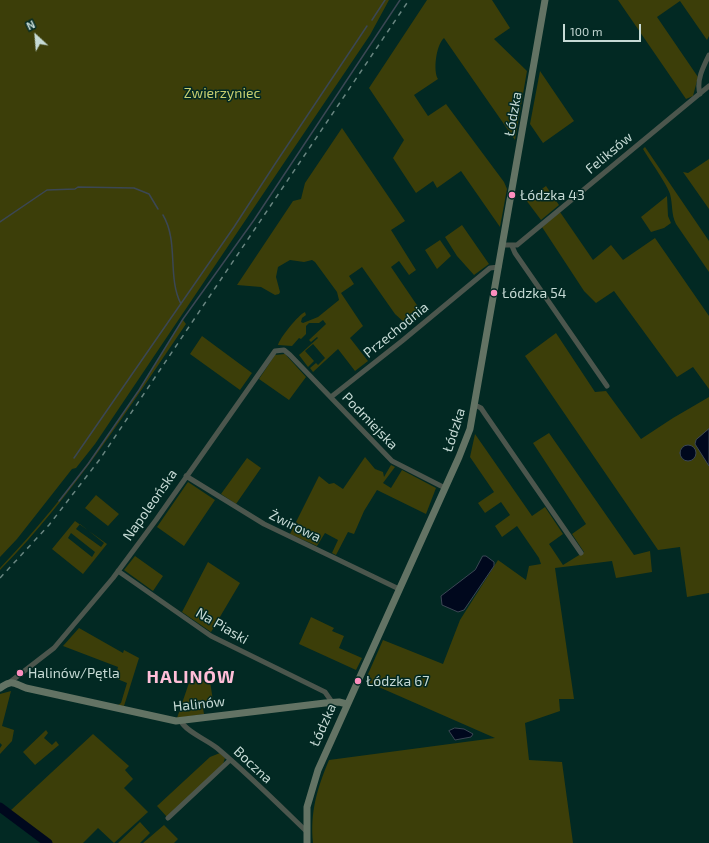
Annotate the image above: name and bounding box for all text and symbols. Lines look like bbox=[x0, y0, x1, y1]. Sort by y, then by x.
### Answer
north arrow bbox=[16, 16, 56, 56]
scale bar bbox=[565, 16, 643, 42]
text: N bbox=[24, 17, 37, 32]
text: 100 m bbox=[570, 24, 602, 38]
park label: Zwierzyniec bbox=[184, 85, 260, 101]
street label: Łódzka bbox=[501, 90, 525, 138]
street label: Feliksów bbox=[582, 129, 636, 177]
place label: Łódzka 43 bbox=[520, 187, 585, 203]
marker: Łódzka 43 bbox=[507, 190, 517, 200]
place label: Łódzka 54 bbox=[502, 285, 566, 301]
marker: Łódzka 54 bbox=[489, 288, 499, 298]
street label: Przechodnia bbox=[360, 299, 432, 361]
street label: Podmiejska bbox=[339, 389, 401, 453]
street label: Łódzka bbox=[439, 406, 469, 454]
street label: Napoleońska bbox=[119, 466, 181, 544]
street label: Żwirowa bbox=[266, 506, 324, 546]
street label: Na Piaski bbox=[193, 604, 251, 648]
place label: Halinów/Pętla bbox=[28, 665, 120, 681]
district label: HALINÓW bbox=[147, 666, 235, 688]
marker: Halinów/Pętla bbox=[15, 668, 25, 678]
place label: Łódzka 67 bbox=[366, 673, 429, 689]
marker: Łódzka 67 bbox=[353, 676, 363, 686]
street label: Halinów bbox=[172, 693, 226, 715]
street label: Łódzka bbox=[306, 701, 340, 749]
street label: Boczna bbox=[230, 743, 276, 787]

